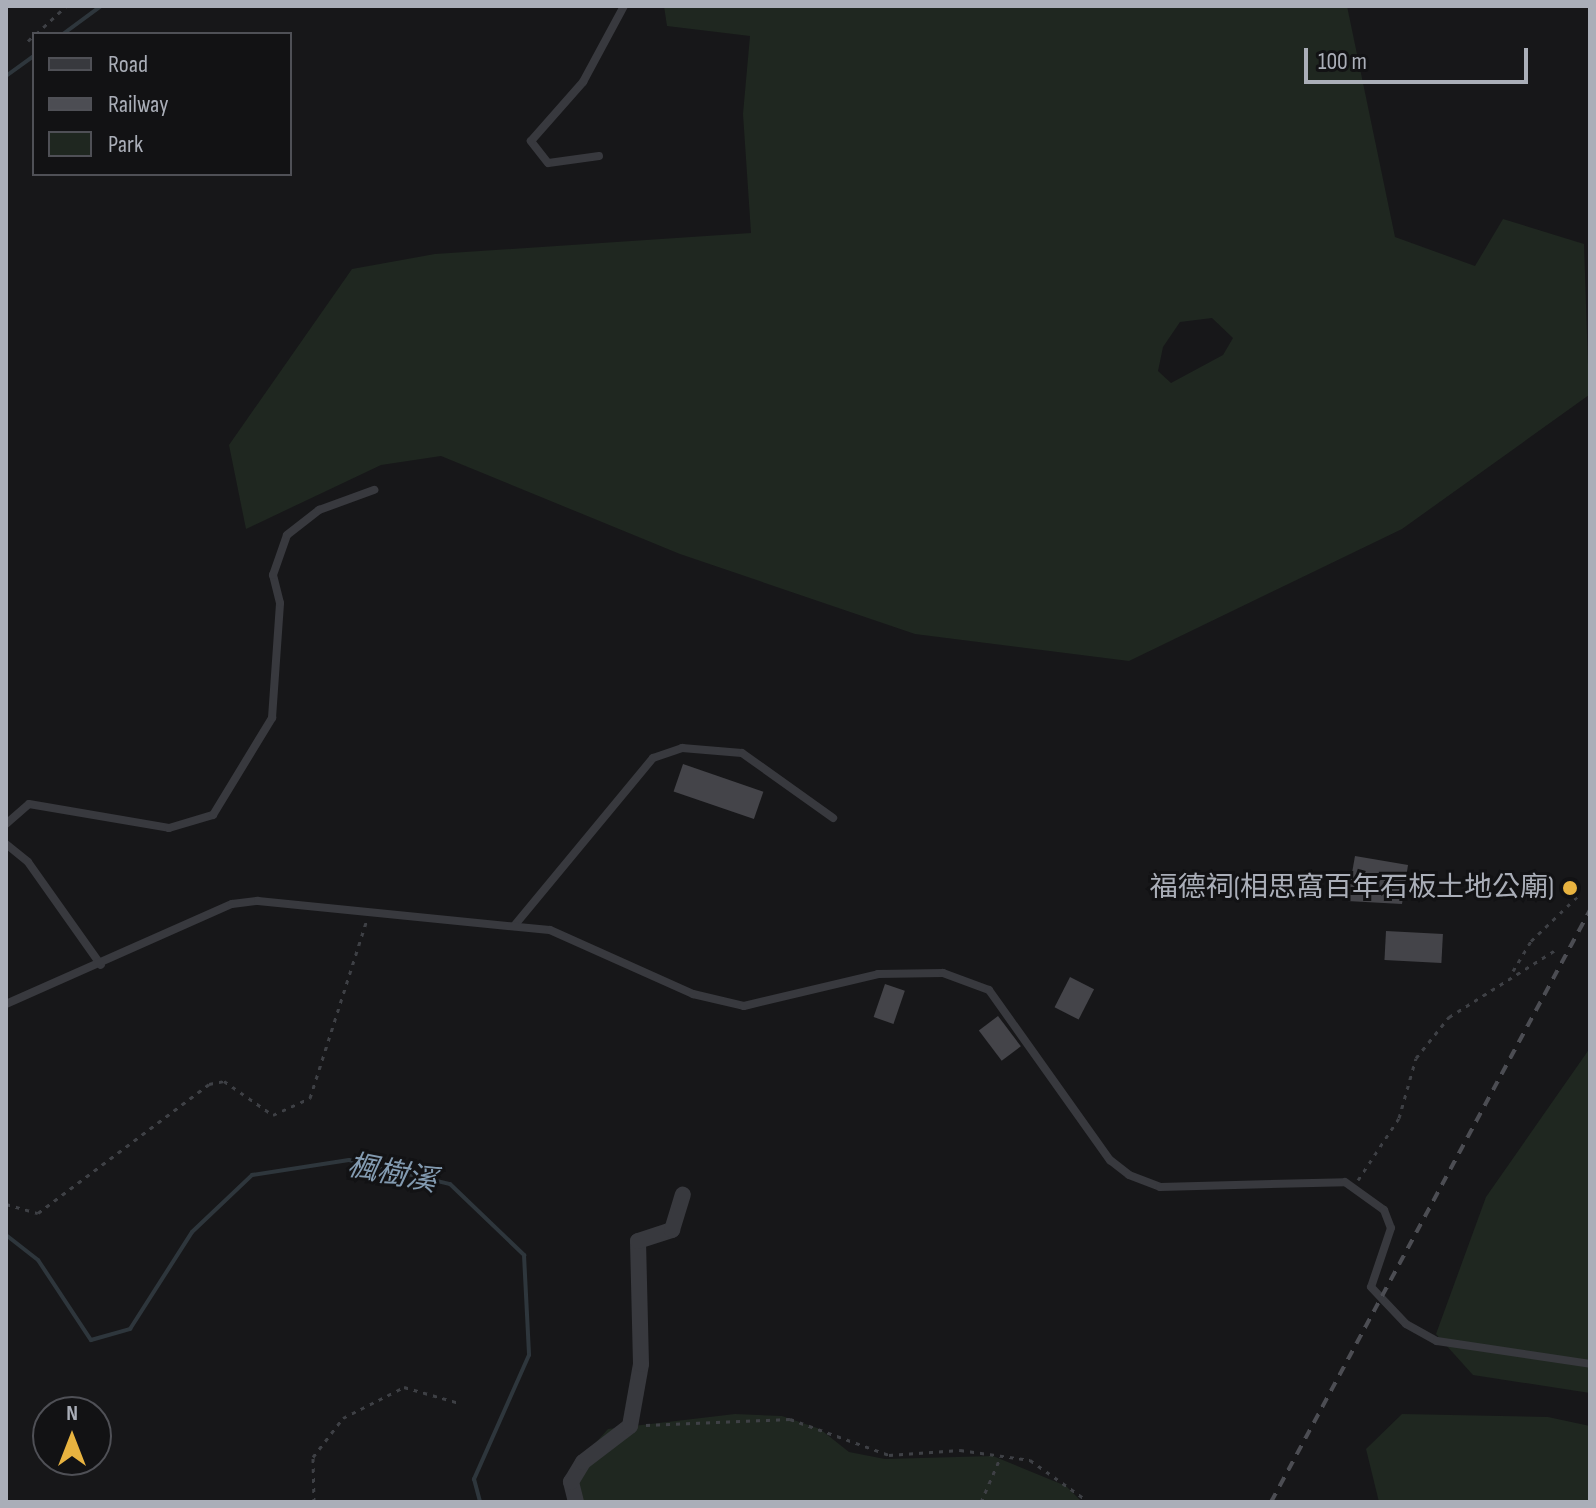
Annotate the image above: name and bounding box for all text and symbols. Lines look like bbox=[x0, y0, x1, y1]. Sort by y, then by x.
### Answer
legend bbox=[32, 32, 292, 176]
scale bar bbox=[1308, 32, 1532, 82]
text: 100 m bbox=[1318, 47, 1367, 76]
text: Road bbox=[108, 50, 148, 79]
text: Railway bbox=[108, 90, 168, 119]
text: Park bbox=[108, 130, 143, 159]
place label: 福德祠(相思窩百年石板土地公廟) bbox=[1150, 871, 1554, 905]
marker: 福德祠(相思窩百年石板土地公廟) bbox=[1561, 879, 1579, 897]
water label: 楓樹溪 bbox=[344, 1148, 440, 1200]
north arrow bbox=[32, 1396, 112, 1476]
text: N bbox=[66, 1400, 78, 1427]

